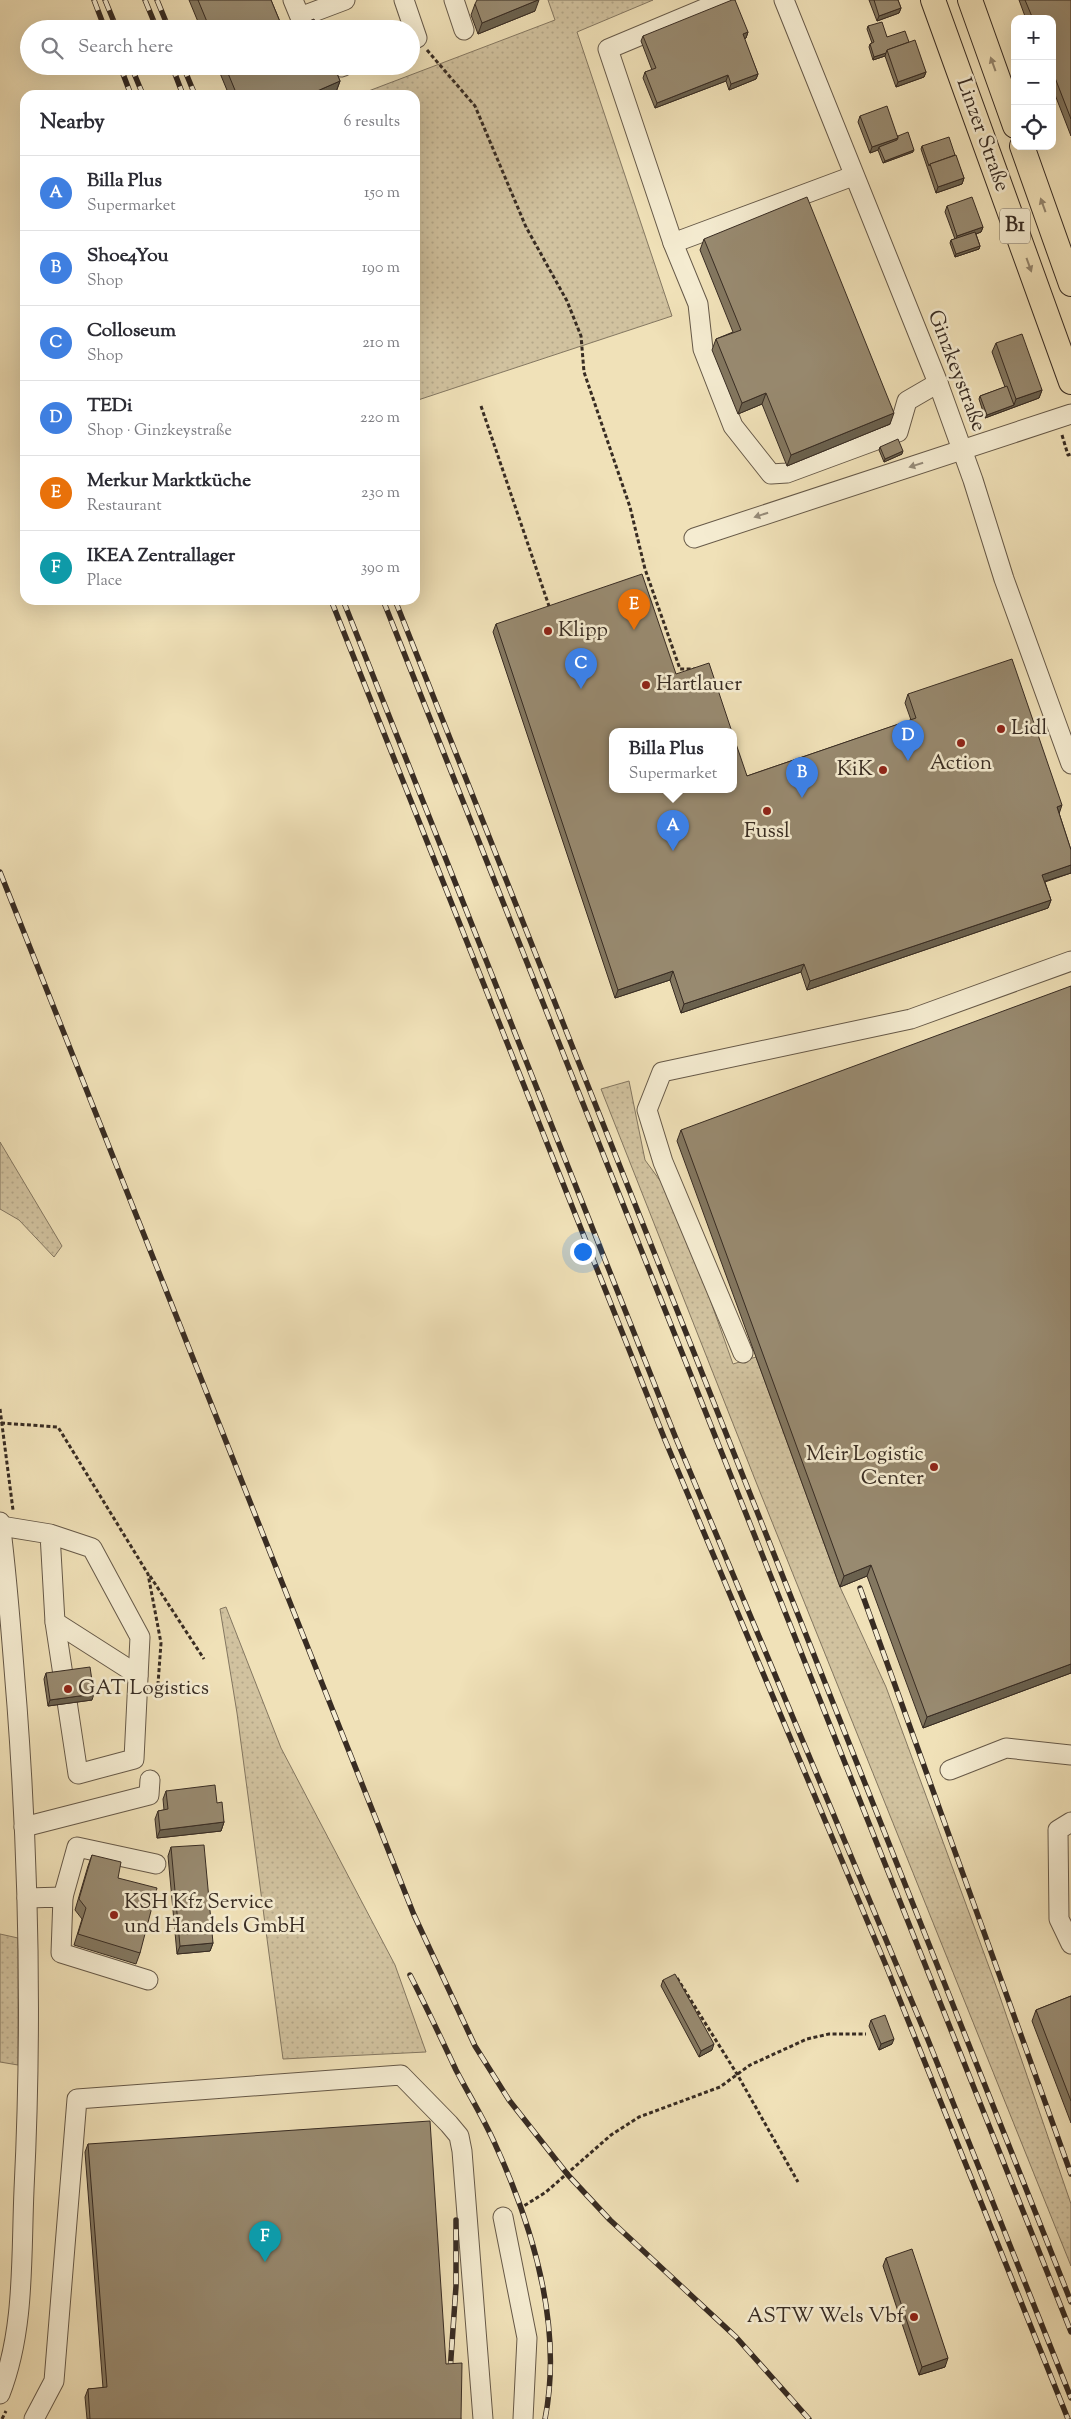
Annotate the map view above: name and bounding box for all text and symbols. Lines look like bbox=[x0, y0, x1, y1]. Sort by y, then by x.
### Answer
map controls bbox=[1011, 15, 1056, 150]
button: + bbox=[1011, 15, 1056, 60]
search box bbox=[20, 20, 420, 75]
icon: search bbox=[38, 34, 66, 62]
text: Search here bbox=[78, 34, 173, 61]
one-way arrow bbox=[988, 56, 996, 71]
button: − bbox=[1011, 60, 1056, 105]
street label: Linzer Straße bbox=[948, 74, 1016, 196]
button: locate bbox=[1011, 105, 1056, 150]
text: Nearby bbox=[40, 108, 105, 138]
text: 6 results bbox=[344, 111, 400, 134]
text: Billa Plus bbox=[87, 168, 162, 195]
text: A bbox=[50, 182, 63, 205]
text: 150 m bbox=[364, 182, 400, 205]
text: Supermarket bbox=[87, 195, 176, 218]
one-way arrow bbox=[1039, 197, 1047, 212]
road number: B1 bbox=[1000, 208, 1030, 244]
text: Shoe4You bbox=[87, 243, 169, 270]
text: B bbox=[51, 257, 61, 280]
text: 190 m bbox=[362, 257, 400, 280]
one-way arrow bbox=[1026, 257, 1033, 272]
text: Shop bbox=[87, 270, 123, 293]
street label: Ginzkeystraße bbox=[919, 306, 993, 436]
text: Colloseum bbox=[87, 318, 176, 345]
text: C bbox=[50, 332, 62, 355]
text: 210 m bbox=[362, 332, 400, 355]
text: Shop bbox=[87, 345, 123, 368]
text: TEDi bbox=[87, 393, 132, 420]
text: D bbox=[50, 407, 62, 430]
text: 220 m bbox=[360, 407, 400, 430]
text: Shop · Ginzkeystraße bbox=[87, 420, 232, 443]
one-way arrow bbox=[908, 461, 923, 469]
text: Merkur Marktküche bbox=[87, 468, 251, 495]
text: E bbox=[51, 482, 61, 505]
text: 230 m bbox=[361, 482, 400, 505]
text: Restaurant bbox=[87, 495, 162, 518]
one-way arrow bbox=[753, 511, 768, 519]
text: IKEA Zentrallager bbox=[87, 543, 235, 570]
text: F bbox=[52, 557, 60, 580]
text: 390 m bbox=[361, 557, 400, 580]
text: Place bbox=[87, 570, 122, 593]
pin: E bbox=[618, 589, 650, 630]
place label: Klipp bbox=[558, 616, 608, 646]
marker: Klipp bbox=[542, 625, 554, 637]
pin: C bbox=[565, 648, 597, 689]
place label: Hartlauer bbox=[656, 670, 742, 700]
marker: Hartlauer bbox=[640, 679, 652, 691]
place label: Lidl bbox=[1011, 714, 1047, 744]
pin: D bbox=[892, 720, 924, 761]
marker: Lidl bbox=[995, 723, 1007, 735]
popup bbox=[609, 728, 737, 793]
text: Billa Plus bbox=[629, 736, 704, 763]
marker: Action bbox=[955, 737, 967, 749]
place label: Action bbox=[930, 749, 992, 779]
place label: KiK bbox=[837, 755, 873, 785]
pin: B bbox=[786, 757, 818, 798]
text: Supermarket bbox=[629, 763, 717, 786]
marker: KiK bbox=[877, 764, 889, 776]
marker: Fussl bbox=[761, 805, 773, 817]
pin: A bbox=[657, 810, 689, 851]
place label: Fussl bbox=[744, 817, 790, 847]
your location bbox=[570, 1239, 596, 1265]
place label: Meir Logistic Center bbox=[806, 1440, 924, 1494]
marker: Meir Logistic Center bbox=[928, 1461, 940, 1473]
place label: GAT Logistics bbox=[78, 1674, 209, 1704]
marker: GAT Logistics bbox=[62, 1683, 74, 1695]
place label: KSH Kfz Service und Handels GmbH bbox=[124, 1888, 306, 1942]
marker: KSH Kfz Service und Handels GmbH bbox=[108, 1909, 120, 1921]
pin: F bbox=[249, 2221, 281, 2262]
place label: ASTW Wels Vbf bbox=[747, 2302, 906, 2332]
marker: ASTW Wels Vbf bbox=[908, 2311, 920, 2323]

